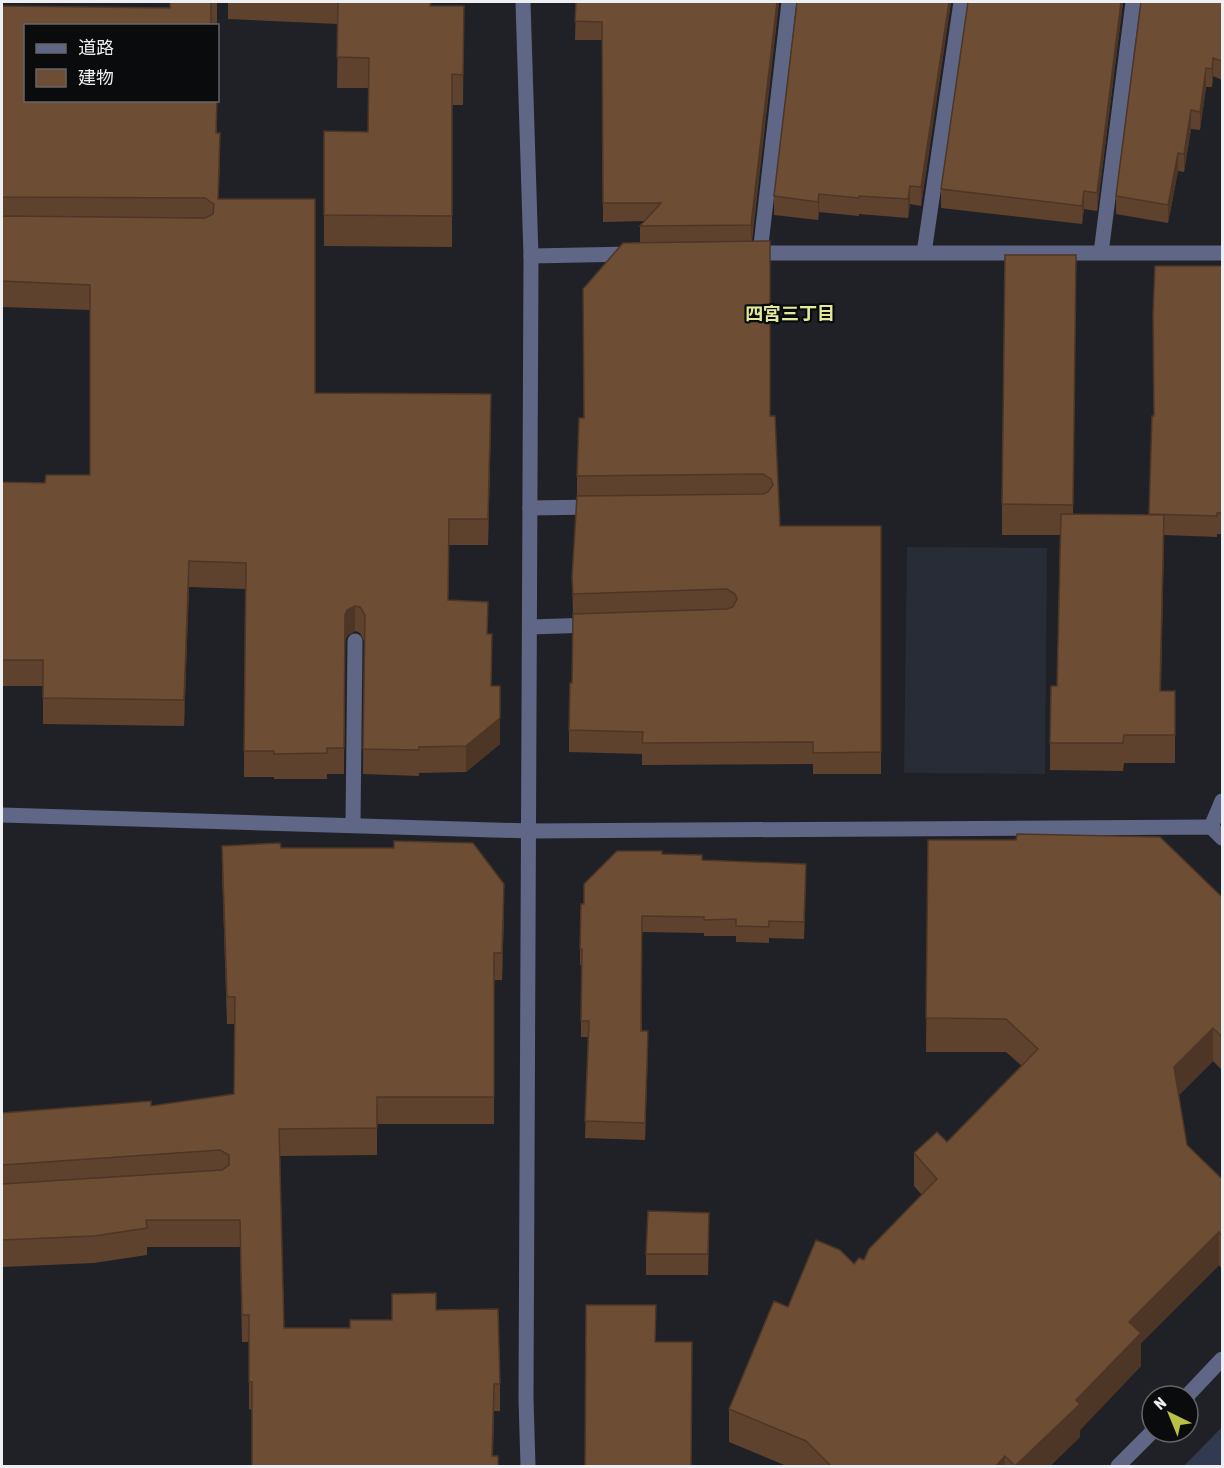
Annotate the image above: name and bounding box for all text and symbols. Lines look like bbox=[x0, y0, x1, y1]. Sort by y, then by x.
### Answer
legend bbox=[24, 24, 219, 102]
text: 道路 bbox=[78, 37, 114, 58]
text: 建物 bbox=[78, 67, 114, 88]
district label: 四宮三丁目 bbox=[745, 303, 835, 324]
north arrow bbox=[1140, 1384, 1200, 1444]
text: N bbox=[1150, 1393, 1169, 1413]

